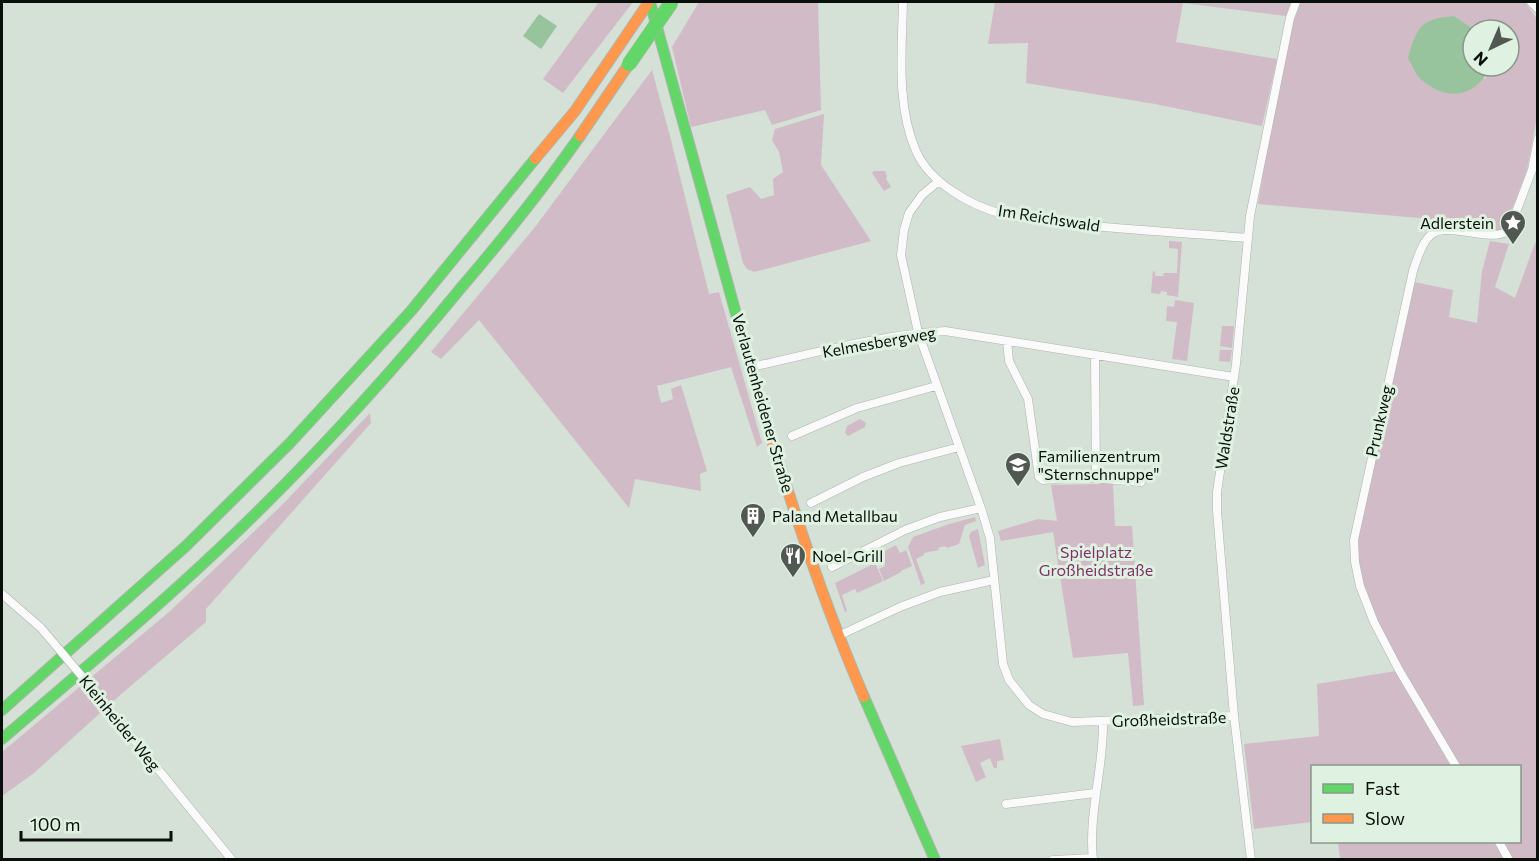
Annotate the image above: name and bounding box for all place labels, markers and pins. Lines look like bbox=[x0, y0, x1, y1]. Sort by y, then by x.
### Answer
place icon: Adlerstein bbox=[1498, 208, 1528, 246]
place label: Adlerstein bbox=[1420, 213, 1494, 232]
place label: Familienzentrum "Sternschnuppe" bbox=[1038, 446, 1160, 483]
school or university icon: Familienzentrum "Sternschnuppe" bbox=[1003, 450, 1033, 488]
building icon: Paland Metallbau bbox=[738, 501, 768, 539]
place label: Paland Metallbau bbox=[772, 506, 898, 525]
restaurant icon: Noel-Grill bbox=[778, 541, 808, 579]
place label: Noel-Grill bbox=[812, 546, 883, 565]

